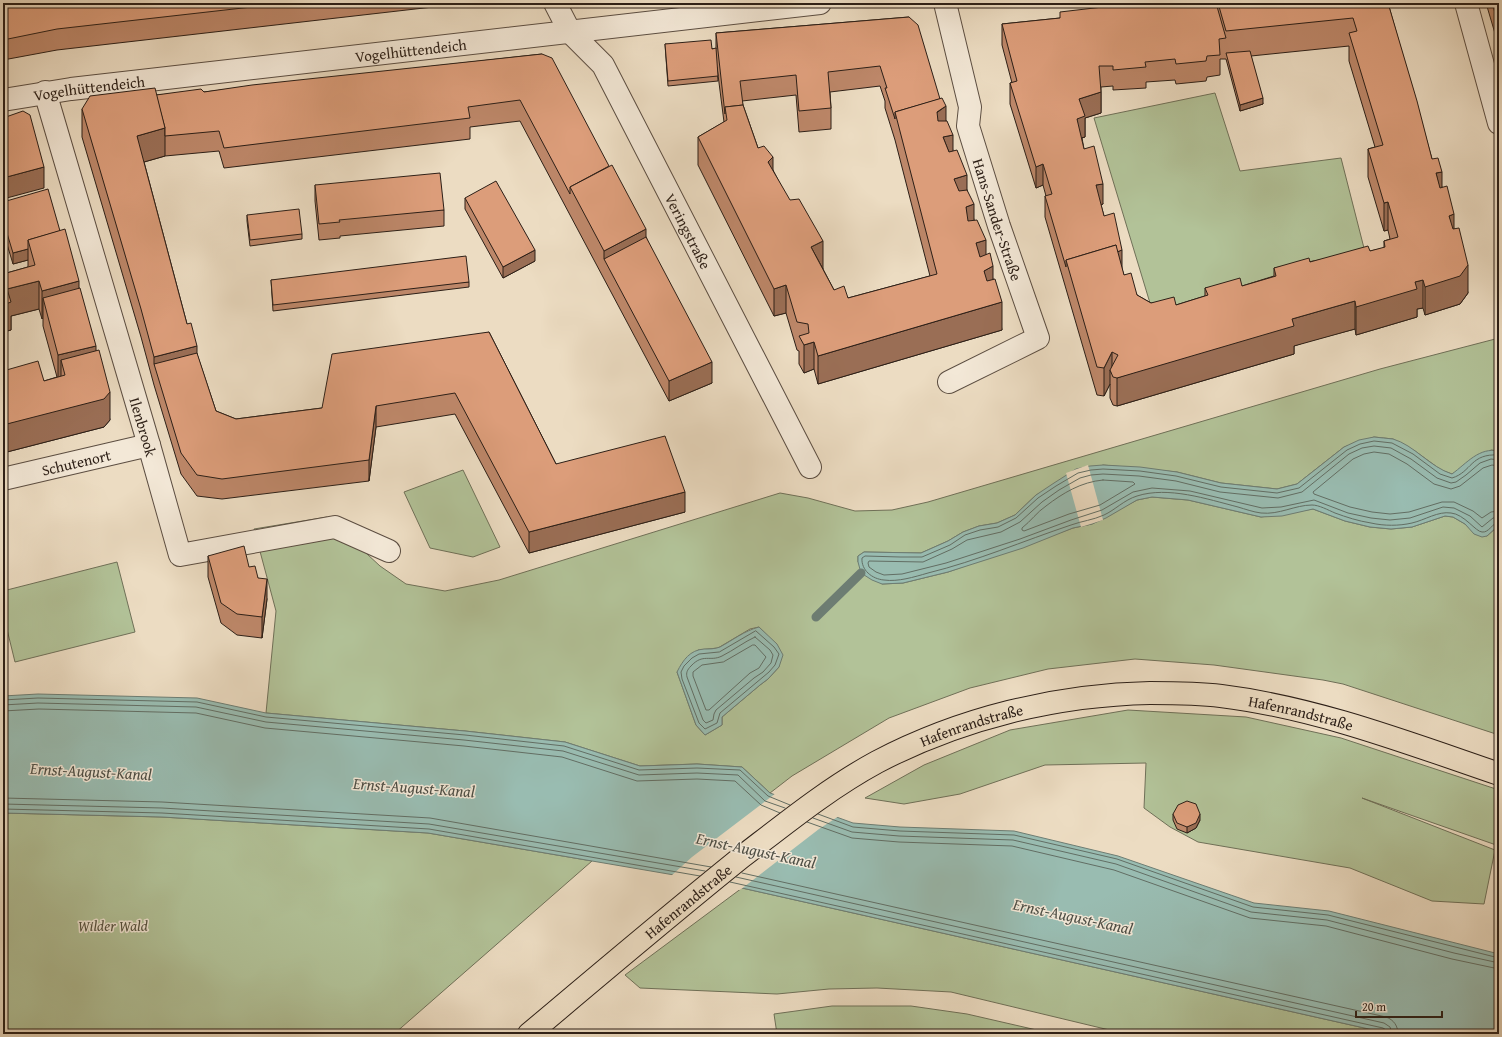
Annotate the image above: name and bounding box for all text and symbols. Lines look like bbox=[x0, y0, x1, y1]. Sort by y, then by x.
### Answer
street label: Vogelhüttendeich bbox=[354, 33, 468, 67]
street label: Vogelhüttendeich bbox=[32, 70, 146, 105]
street label: Hans-Sander-Straße bbox=[968, 156, 1028, 283]
street label: Veringstraße bbox=[660, 189, 717, 272]
street label: Ilenbrook bbox=[125, 395, 162, 459]
street label: Schutenort bbox=[39, 444, 113, 480]
street label: Hafenrandstraße bbox=[1247, 690, 1356, 735]
street label: Hafenrandstraße bbox=[917, 698, 1025, 751]
water label: Ernst-August-Kanal bbox=[29, 756, 153, 786]
water label: Ernst-August-Kanal bbox=[351, 771, 476, 803]
water label: Ernst-August-Kanal bbox=[693, 825, 818, 874]
street label: Hafenrandstraße bbox=[640, 859, 736, 943]
water label: Ernst-August-Kanal bbox=[1010, 891, 1135, 940]
park label: Wilder Wald bbox=[78, 915, 148, 936]
scale bar bbox=[1356, 993, 1442, 1019]
text: 20 m bbox=[1362, 998, 1386, 1015]

